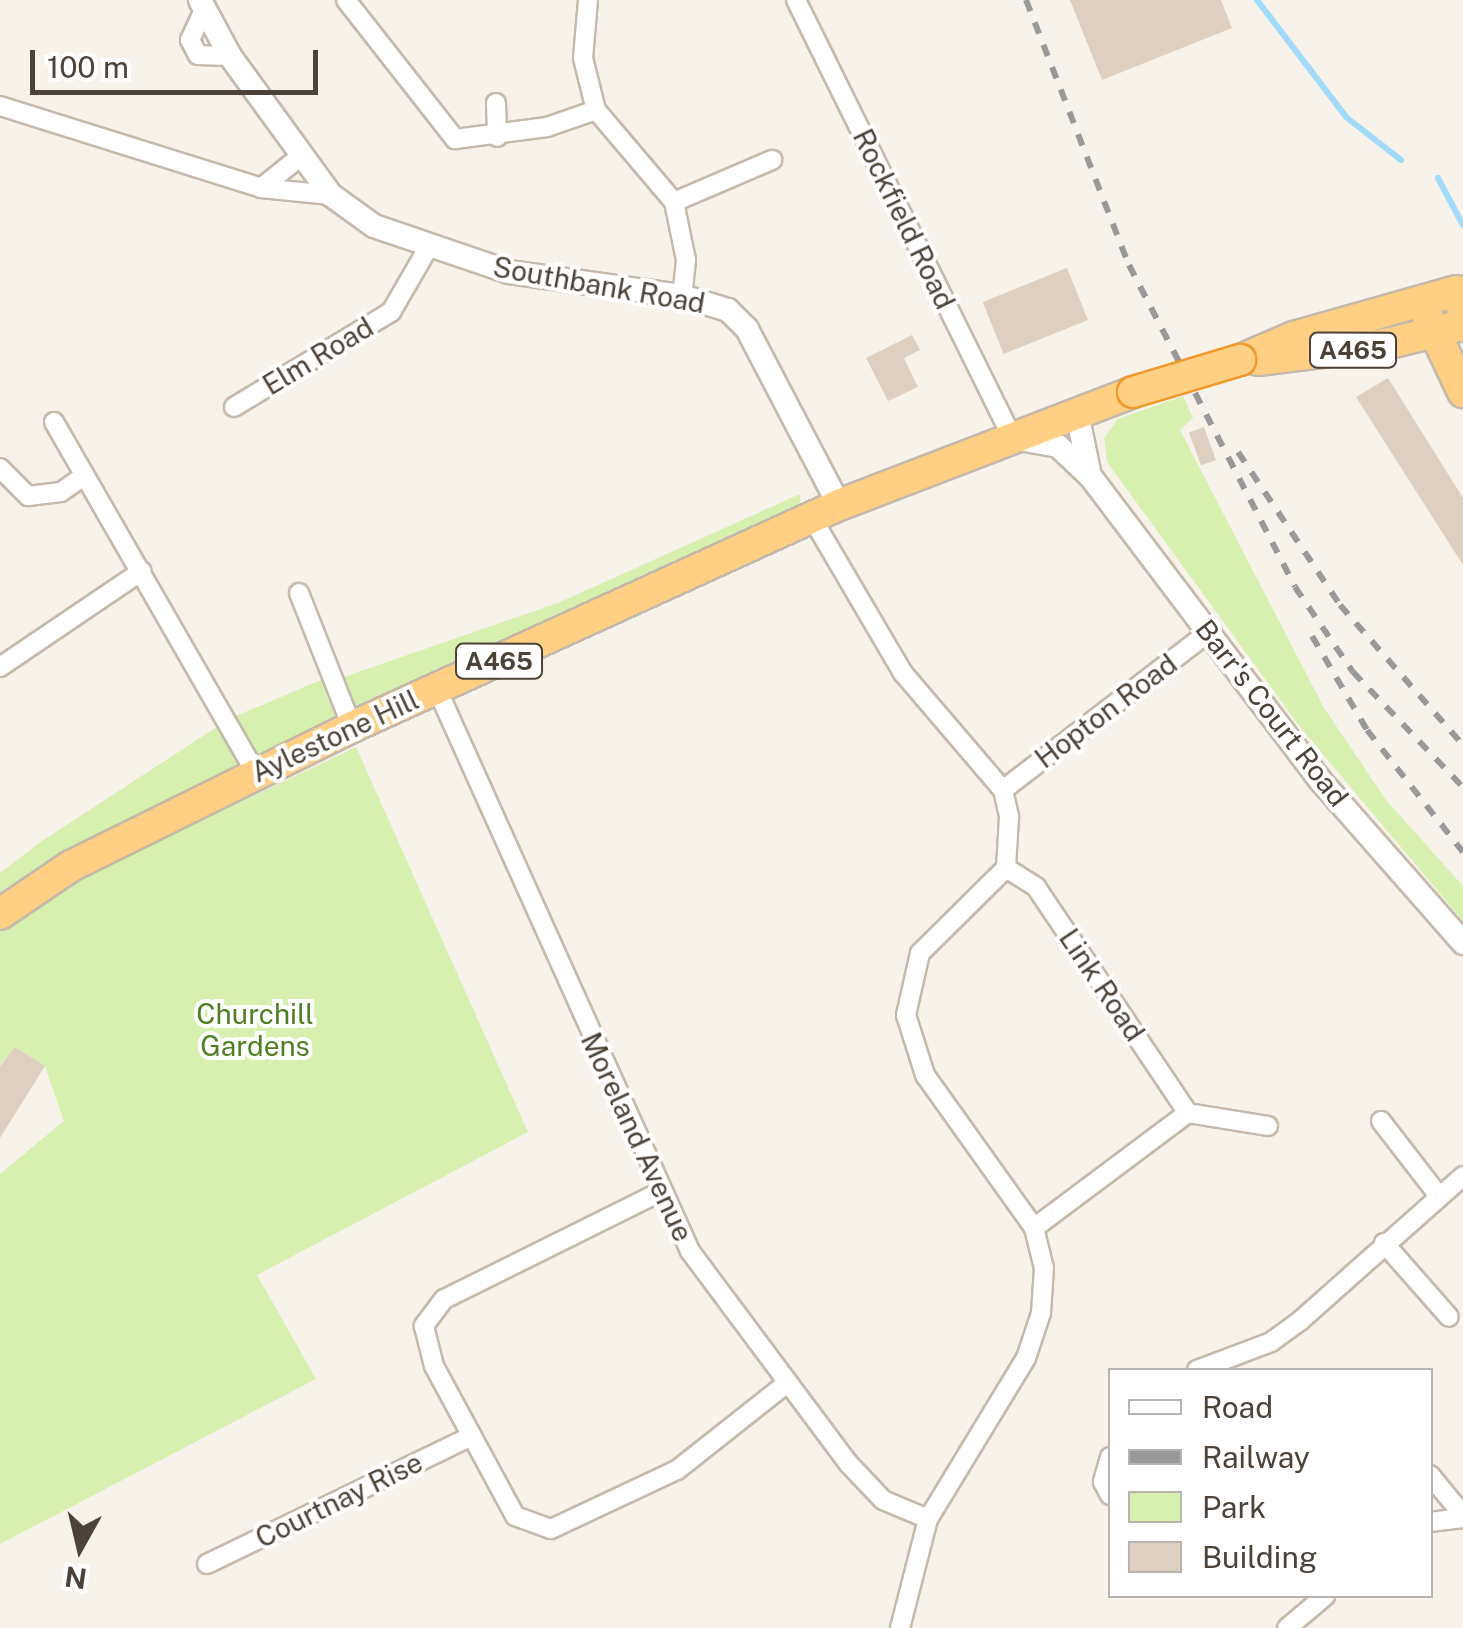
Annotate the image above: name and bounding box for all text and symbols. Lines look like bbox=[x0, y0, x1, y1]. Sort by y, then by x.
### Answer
scale bar bbox=[35, 30, 322, 92]
text: 100 m bbox=[47, 49, 129, 85]
street label: Rockfield Road bbox=[846, 123, 962, 315]
street label: Southbank Road bbox=[490, 250, 708, 320]
street label: Elm Road bbox=[257, 310, 379, 402]
road number: A465 bbox=[1308, 330, 1398, 370]
street label: Barr's Court Road bbox=[1189, 613, 1355, 813]
road number: A465 bbox=[454, 641, 544, 681]
street label: Hopton Road bbox=[1029, 647, 1183, 775]
street label: Aylestone Hill bbox=[246, 683, 424, 789]
street label: Link Road bbox=[1052, 922, 1152, 1048]
park label: Churchill Gardens bbox=[196, 997, 314, 1063]
street label: Moreland Avenue bbox=[574, 1027, 700, 1247]
legend bbox=[1108, 1368, 1433, 1598]
text: Road bbox=[1202, 1389, 1273, 1425]
text: Railway bbox=[1202, 1439, 1310, 1475]
street label: Courtnay Rise bbox=[250, 1445, 428, 1555]
text: Park bbox=[1202, 1489, 1266, 1525]
north arrow bbox=[30, 1498, 130, 1598]
text: Building bbox=[1202, 1539, 1317, 1575]
text: N bbox=[63, 1560, 89, 1596]

